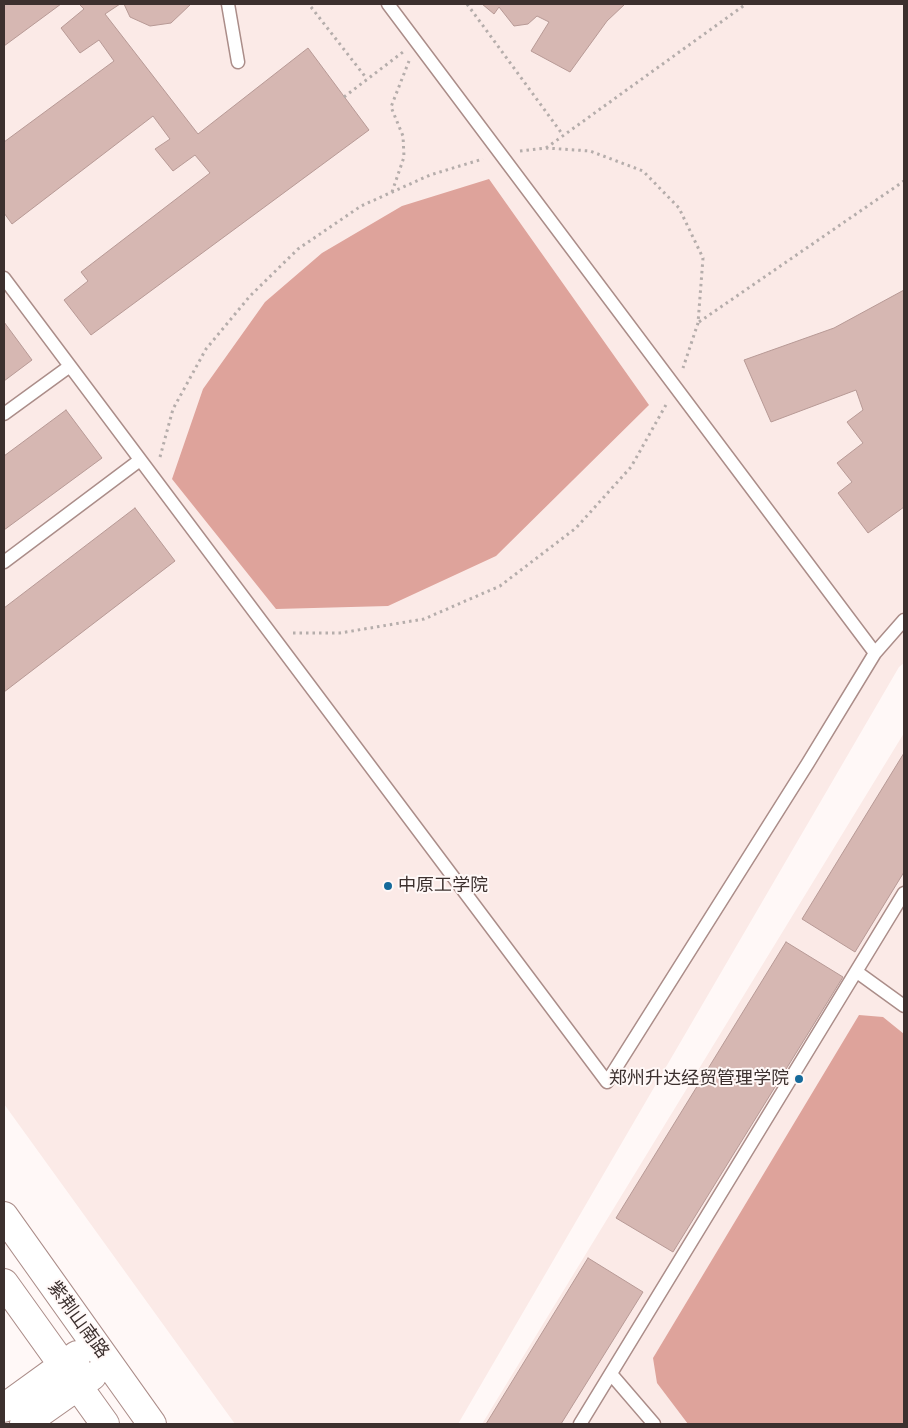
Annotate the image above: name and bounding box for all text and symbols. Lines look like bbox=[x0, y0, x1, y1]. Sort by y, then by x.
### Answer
place label: 中原工学院 bbox=[398, 875, 488, 897]
marker: 中原工学院 bbox=[382, 880, 394, 892]
place label: 郑州升达经贸管理学院 bbox=[609, 1068, 789, 1090]
marker: 郑州升达经贸管理学院 bbox=[793, 1073, 805, 1085]
street label: 紫荆山南路 bbox=[43, 1277, 113, 1363]

